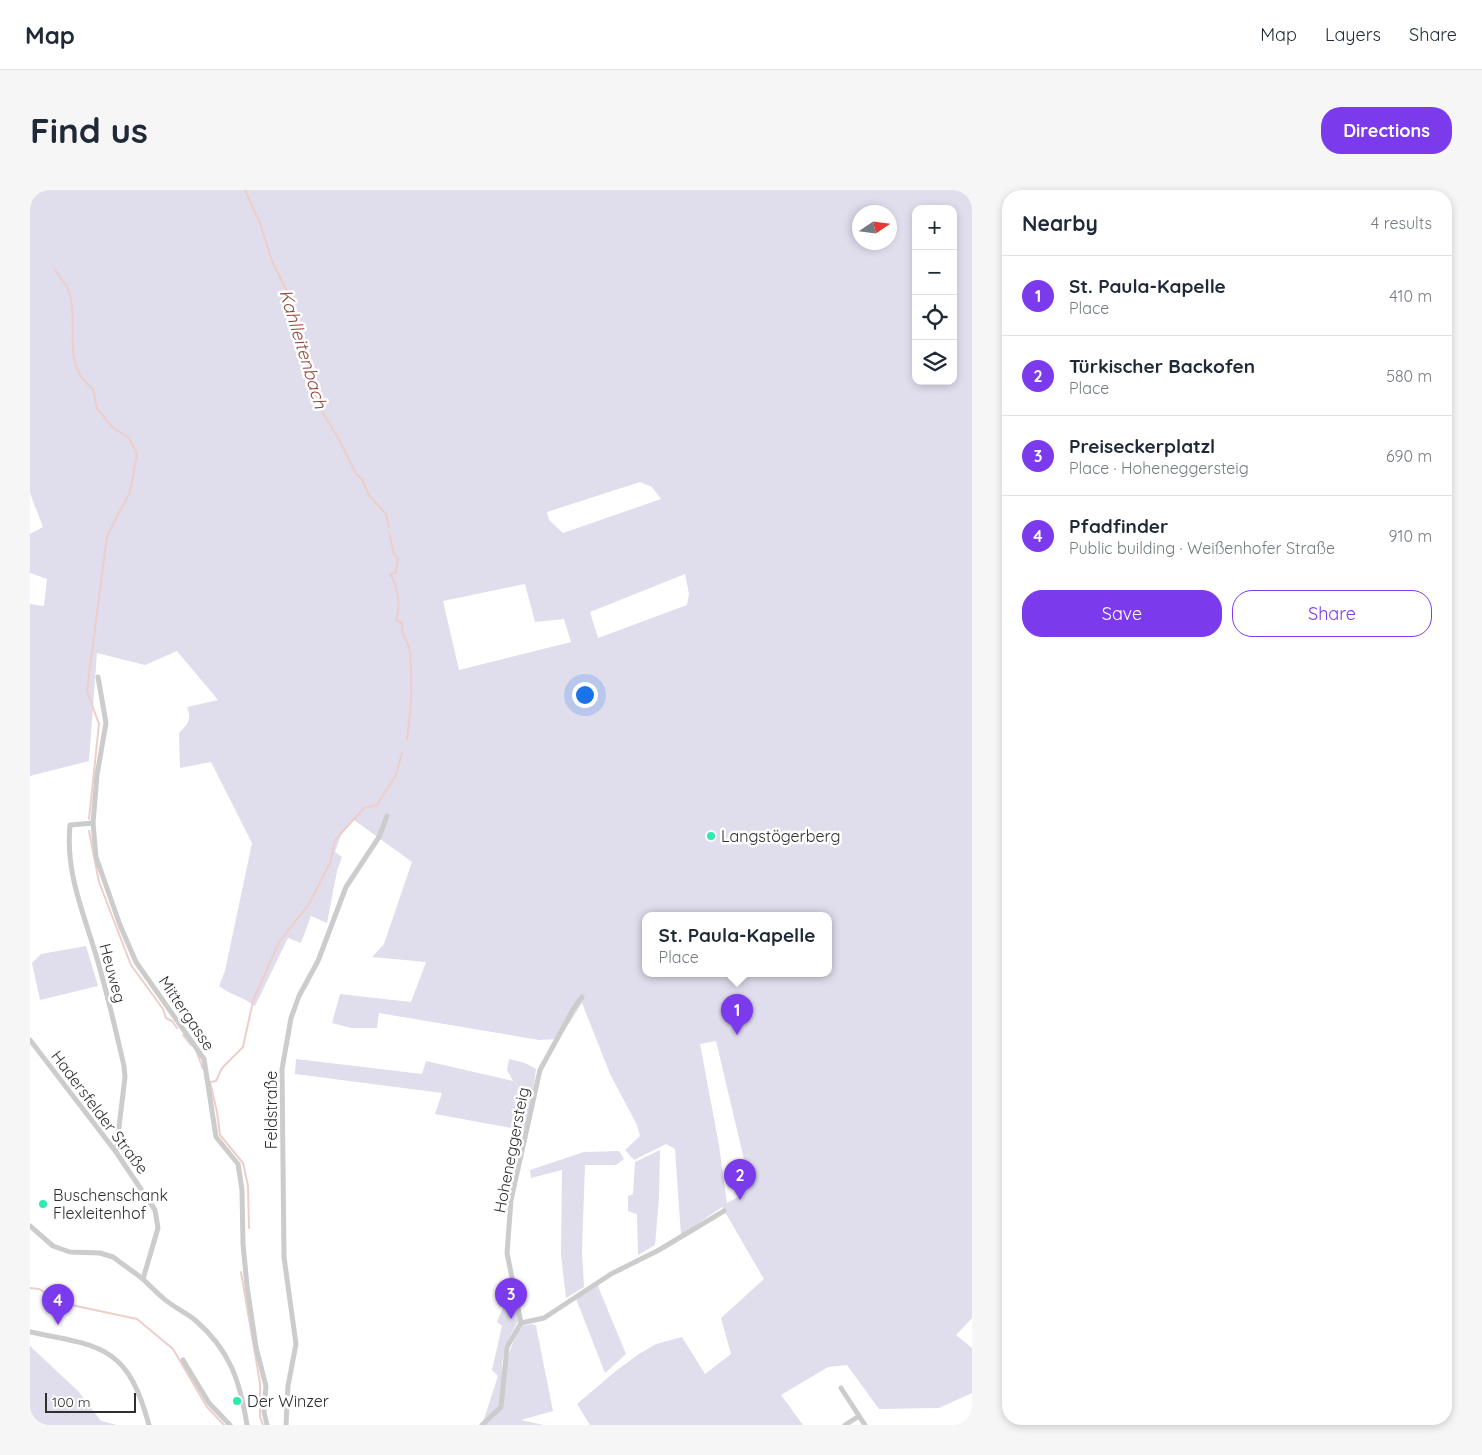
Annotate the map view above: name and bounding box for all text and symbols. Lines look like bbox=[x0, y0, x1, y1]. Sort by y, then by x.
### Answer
text: Map bbox=[25, 20, 75, 50]
text: Map bbox=[1260, 23, 1297, 46]
text: Layers bbox=[1325, 23, 1381, 46]
text: Share bbox=[1409, 23, 1457, 46]
button: Directions bbox=[1321, 107, 1452, 154]
text: Find us bbox=[30, 108, 148, 152]
north arrow bbox=[852, 205, 897, 250]
map controls bbox=[912, 205, 957, 385]
button: + bbox=[912, 205, 957, 250]
text: Nearby bbox=[1022, 210, 1098, 236]
text: 4 results bbox=[1371, 213, 1432, 233]
button: − bbox=[912, 250, 957, 295]
text: St. Paula-Kapelle bbox=[1069, 274, 1226, 298]
text: 1 bbox=[1035, 286, 1041, 306]
text: 410 m bbox=[1389, 286, 1432, 306]
water label: Kahlleitenbach bbox=[274, 287, 333, 412]
button: locate bbox=[912, 295, 957, 340]
text: Place bbox=[1069, 298, 1109, 318]
button: layers bbox=[912, 340, 957, 385]
text: Türkischer Backofen bbox=[1069, 354, 1255, 378]
text: 2 bbox=[1033, 366, 1043, 386]
text: 580 m bbox=[1386, 366, 1432, 386]
text: Place bbox=[1069, 378, 1109, 398]
text: Preiseckerplatzl bbox=[1069, 434, 1215, 458]
text: 3 bbox=[1034, 446, 1042, 466]
text: 690 m bbox=[1386, 446, 1432, 466]
text: Place · Hoheneggersteig bbox=[1069, 458, 1249, 478]
text: Pfadfinder bbox=[1069, 514, 1168, 538]
text: 4 bbox=[1033, 526, 1043, 546]
text: 910 m bbox=[1389, 526, 1432, 546]
text: Public building · Weißenhofer Straße bbox=[1069, 538, 1335, 558]
button: Save bbox=[1022, 590, 1222, 637]
button: Share bbox=[1232, 590, 1432, 637]
your location bbox=[572, 682, 598, 708]
place label: Langstögerberg bbox=[721, 826, 840, 846]
marker: Langstögerberg bbox=[705, 830, 717, 842]
popup bbox=[642, 912, 832, 977]
text: St. Paula-Kapelle bbox=[659, 923, 815, 947]
street label: Heuweg bbox=[95, 941, 131, 1005]
text: Place bbox=[659, 947, 699, 967]
street label: Mittergasse bbox=[155, 972, 219, 1054]
pin: 1 bbox=[721, 994, 753, 1035]
street label: Hadersfelder Straße bbox=[47, 1046, 153, 1178]
street label: Feldstraße bbox=[261, 1071, 281, 1149]
street label: Hoheneggersteig bbox=[489, 1085, 533, 1215]
pin: 2 bbox=[724, 1159, 756, 1200]
place label: Buschenschank Flexleitenhof bbox=[53, 1185, 168, 1223]
marker: Buschenschank Flexleitenhof bbox=[37, 1198, 49, 1210]
pin: 3 bbox=[495, 1278, 527, 1319]
pin: 4 bbox=[42, 1284, 74, 1325]
scale bar bbox=[45, 1390, 136, 1413]
place label: Der Winzer bbox=[247, 1391, 329, 1411]
text: 100 m bbox=[52, 1393, 90, 1411]
marker: Der Winzer bbox=[231, 1395, 243, 1407]

